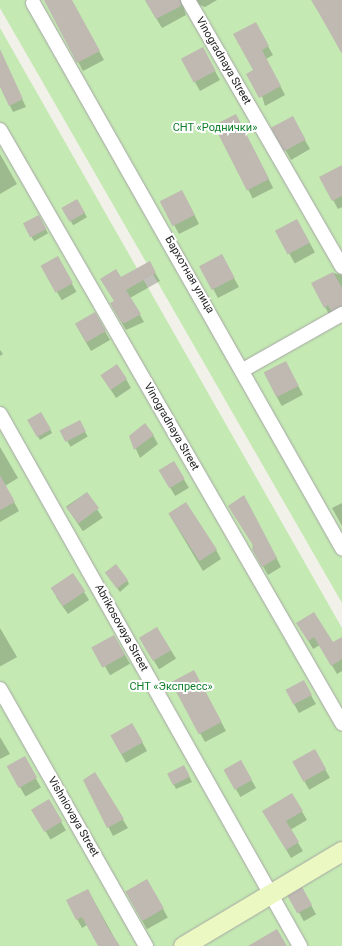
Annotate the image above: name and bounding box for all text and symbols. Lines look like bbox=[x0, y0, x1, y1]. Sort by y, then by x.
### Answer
street label: Vinogradnaya Street bbox=[193, 15, 253, 107]
park label: СНТ «Роднички» bbox=[173, 121, 257, 135]
street label: Бархотная улица bbox=[162, 234, 216, 316]
street label: Vinogradnaya Street bbox=[141, 381, 201, 473]
street label: Abrikosovaya Street bbox=[92, 582, 150, 674]
park label: СНТ «Экспресс» bbox=[129, 680, 213, 694]
street label: Vishniovaya Street bbox=[45, 775, 101, 859]

